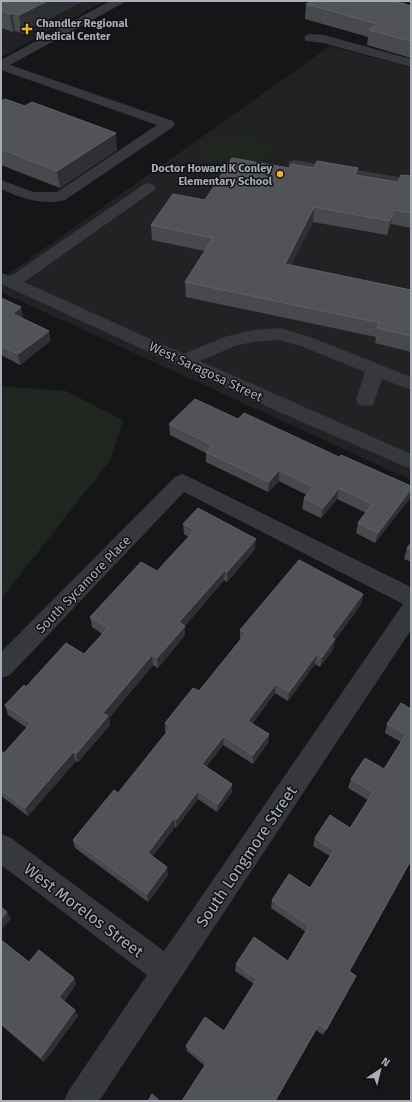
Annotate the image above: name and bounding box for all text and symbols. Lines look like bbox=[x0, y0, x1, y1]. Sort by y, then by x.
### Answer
place label: Chandler Regional Medical Center bbox=[36, 17, 128, 43]
marker: Chandler Regional Medical Center bbox=[21, 23, 33, 35]
place label: Doctor Howard K Conley Elementary School bbox=[151, 162, 273, 188]
marker: Doctor Howard K Conley Elementary School bbox=[275, 169, 285, 179]
street label: West Saragosa Street bbox=[147, 339, 265, 404]
street label: South Sycamore Place bbox=[33, 533, 134, 636]
street label: South Longmore Street bbox=[192, 782, 301, 931]
street label: West Morelos Street bbox=[20, 859, 147, 962]
north arrow bbox=[360, 1050, 400, 1090]
text: N bbox=[379, 1055, 392, 1070]

